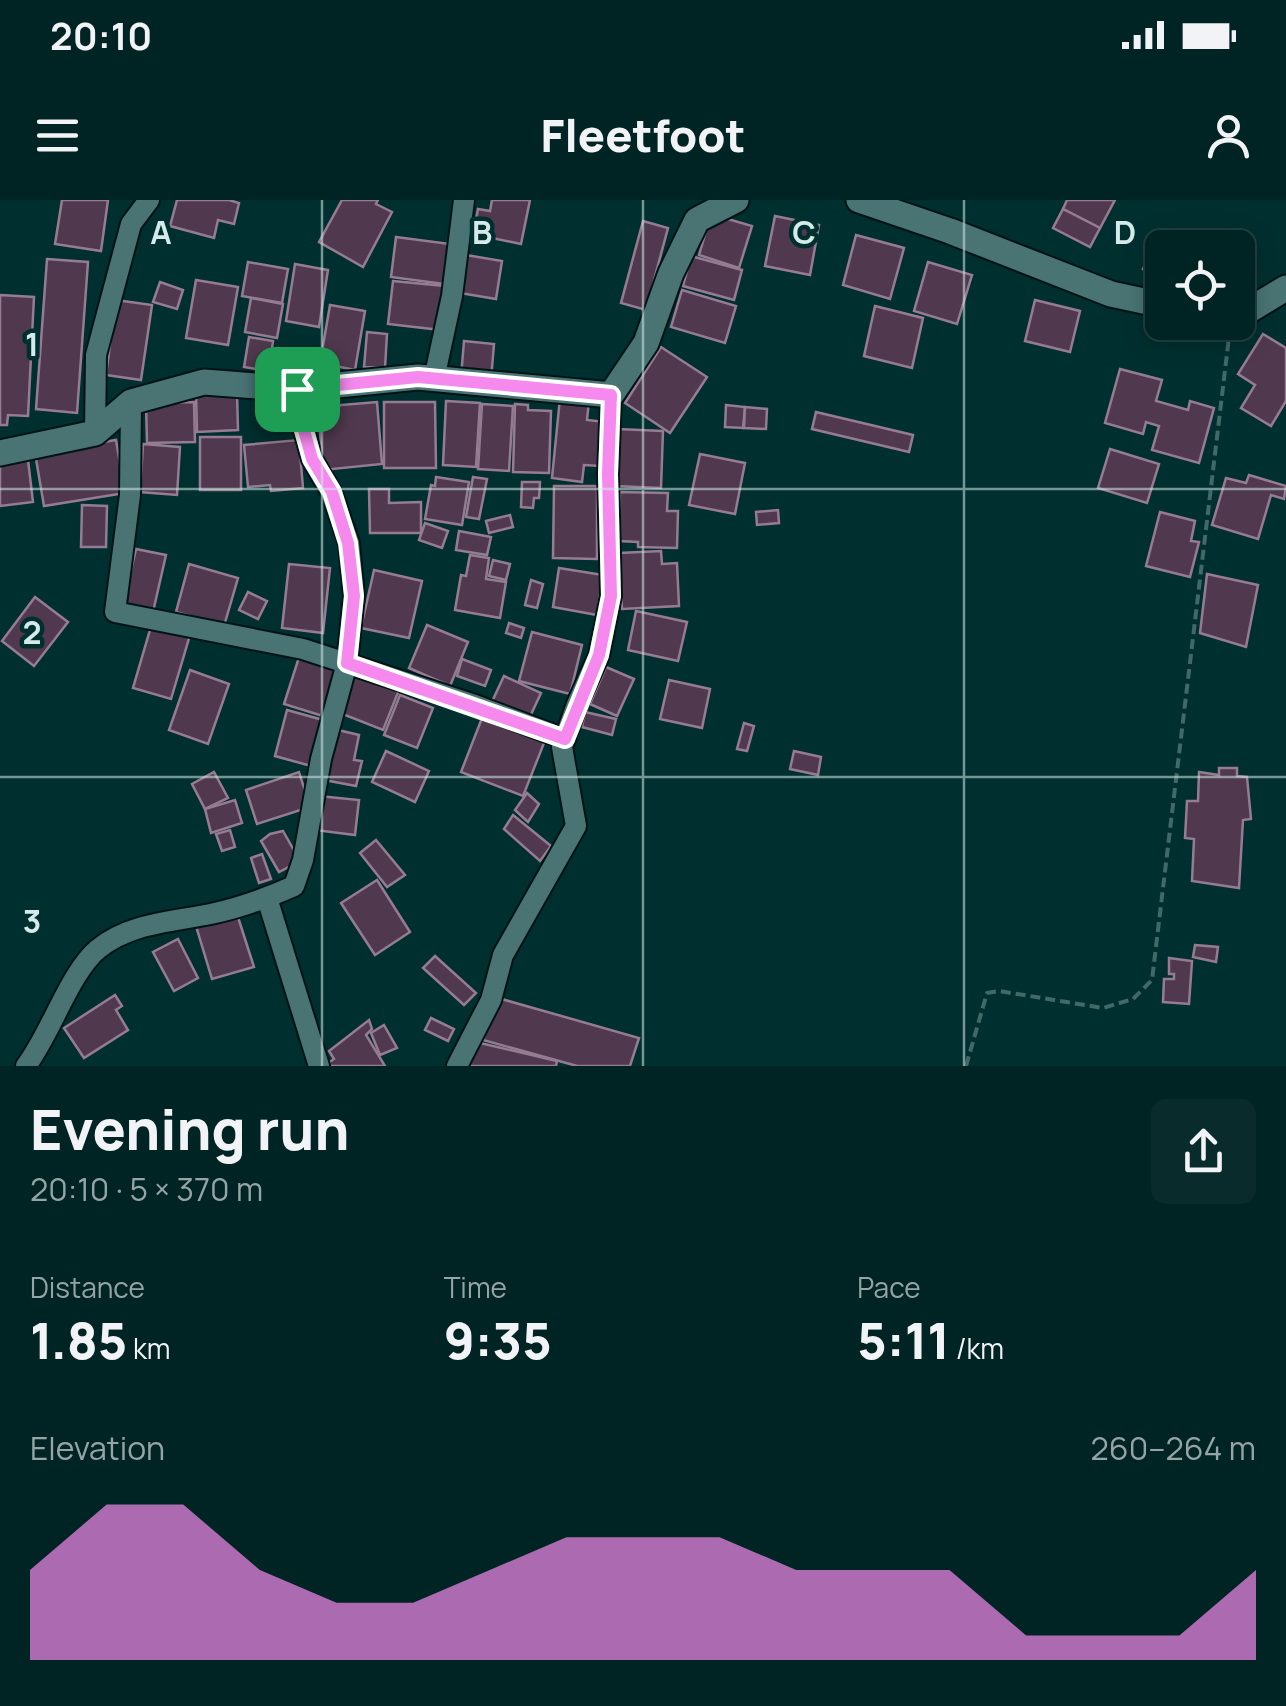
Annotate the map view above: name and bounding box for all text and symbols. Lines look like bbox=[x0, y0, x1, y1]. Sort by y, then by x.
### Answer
text: 20:10 bbox=[50, 9, 152, 61]
text: Fleetfoot bbox=[541, 104, 745, 166]
icon: menu bbox=[30, 108, 85, 163]
icon: person bbox=[1201, 108, 1256, 163]
text: A bbox=[150, 210, 172, 254]
text: B bbox=[472, 210, 492, 254]
text: C bbox=[792, 210, 816, 254]
text: D bbox=[1114, 210, 1136, 254]
map controls bbox=[1145, 230, 1255, 340]
button: locate bbox=[1145, 230, 1255, 340]
text: 1 bbox=[25, 322, 39, 366]
pin bbox=[255, 347, 340, 432]
icon: arrive bbox=[270, 362, 325, 417]
text: 2 bbox=[22, 610, 42, 654]
text: 3 bbox=[23, 899, 41, 943]
text: Evening run bbox=[30, 1091, 349, 1167]
button: share bbox=[1151, 1099, 1256, 1204]
text: 20:10 · 5 × 370 m bbox=[30, 1167, 263, 1211]
text: Distance bbox=[30, 1268, 145, 1306]
text: Time bbox=[444, 1268, 507, 1306]
text: Pace bbox=[857, 1268, 921, 1306]
text: 1.85 bbox=[30, 1306, 127, 1374]
text: 9:35 bbox=[444, 1306, 552, 1374]
text: 5:11 bbox=[857, 1306, 950, 1374]
text: km bbox=[127, 1329, 171, 1367]
text: /km bbox=[950, 1329, 1004, 1367]
text: Elevation bbox=[30, 1426, 165, 1470]
text: 260–264 m bbox=[1091, 1426, 1256, 1470]

